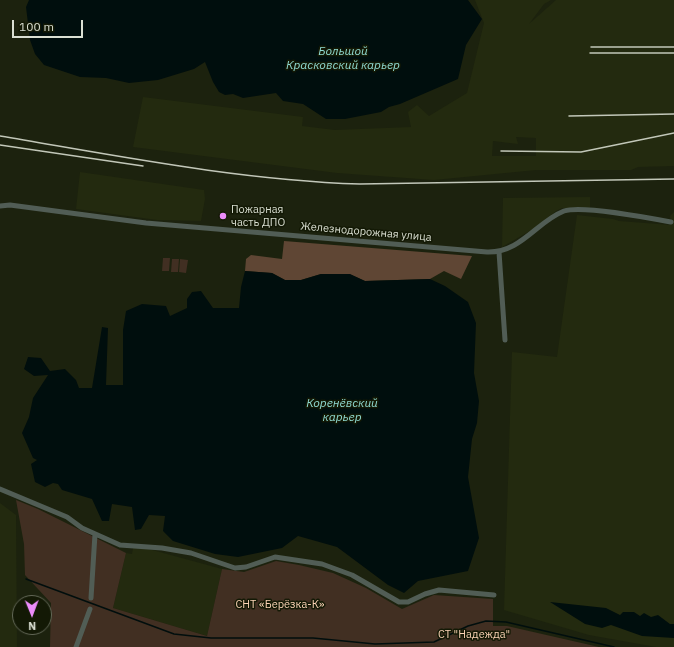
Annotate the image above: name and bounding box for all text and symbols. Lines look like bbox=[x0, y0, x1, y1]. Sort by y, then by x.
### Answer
scale bar bbox=[14, 12, 85, 38]
text: 100 m bbox=[19, 19, 54, 34]
water label: Большой Красковский карьер bbox=[286, 45, 400, 73]
place label: Пожарная часть ДПО bbox=[231, 203, 285, 229]
marker: Пожарная часть ДПО bbox=[218, 211, 228, 221]
street label: Железнодорожная улица bbox=[300, 220, 432, 244]
water label: Коренёвский карьер bbox=[306, 397, 378, 425]
north arrow bbox=[12, 595, 52, 635]
park label: СНТ «Берёзка-К» bbox=[235, 598, 325, 612]
text: N bbox=[28, 619, 36, 633]
park label: СТ "Надежда" bbox=[438, 628, 510, 642]

